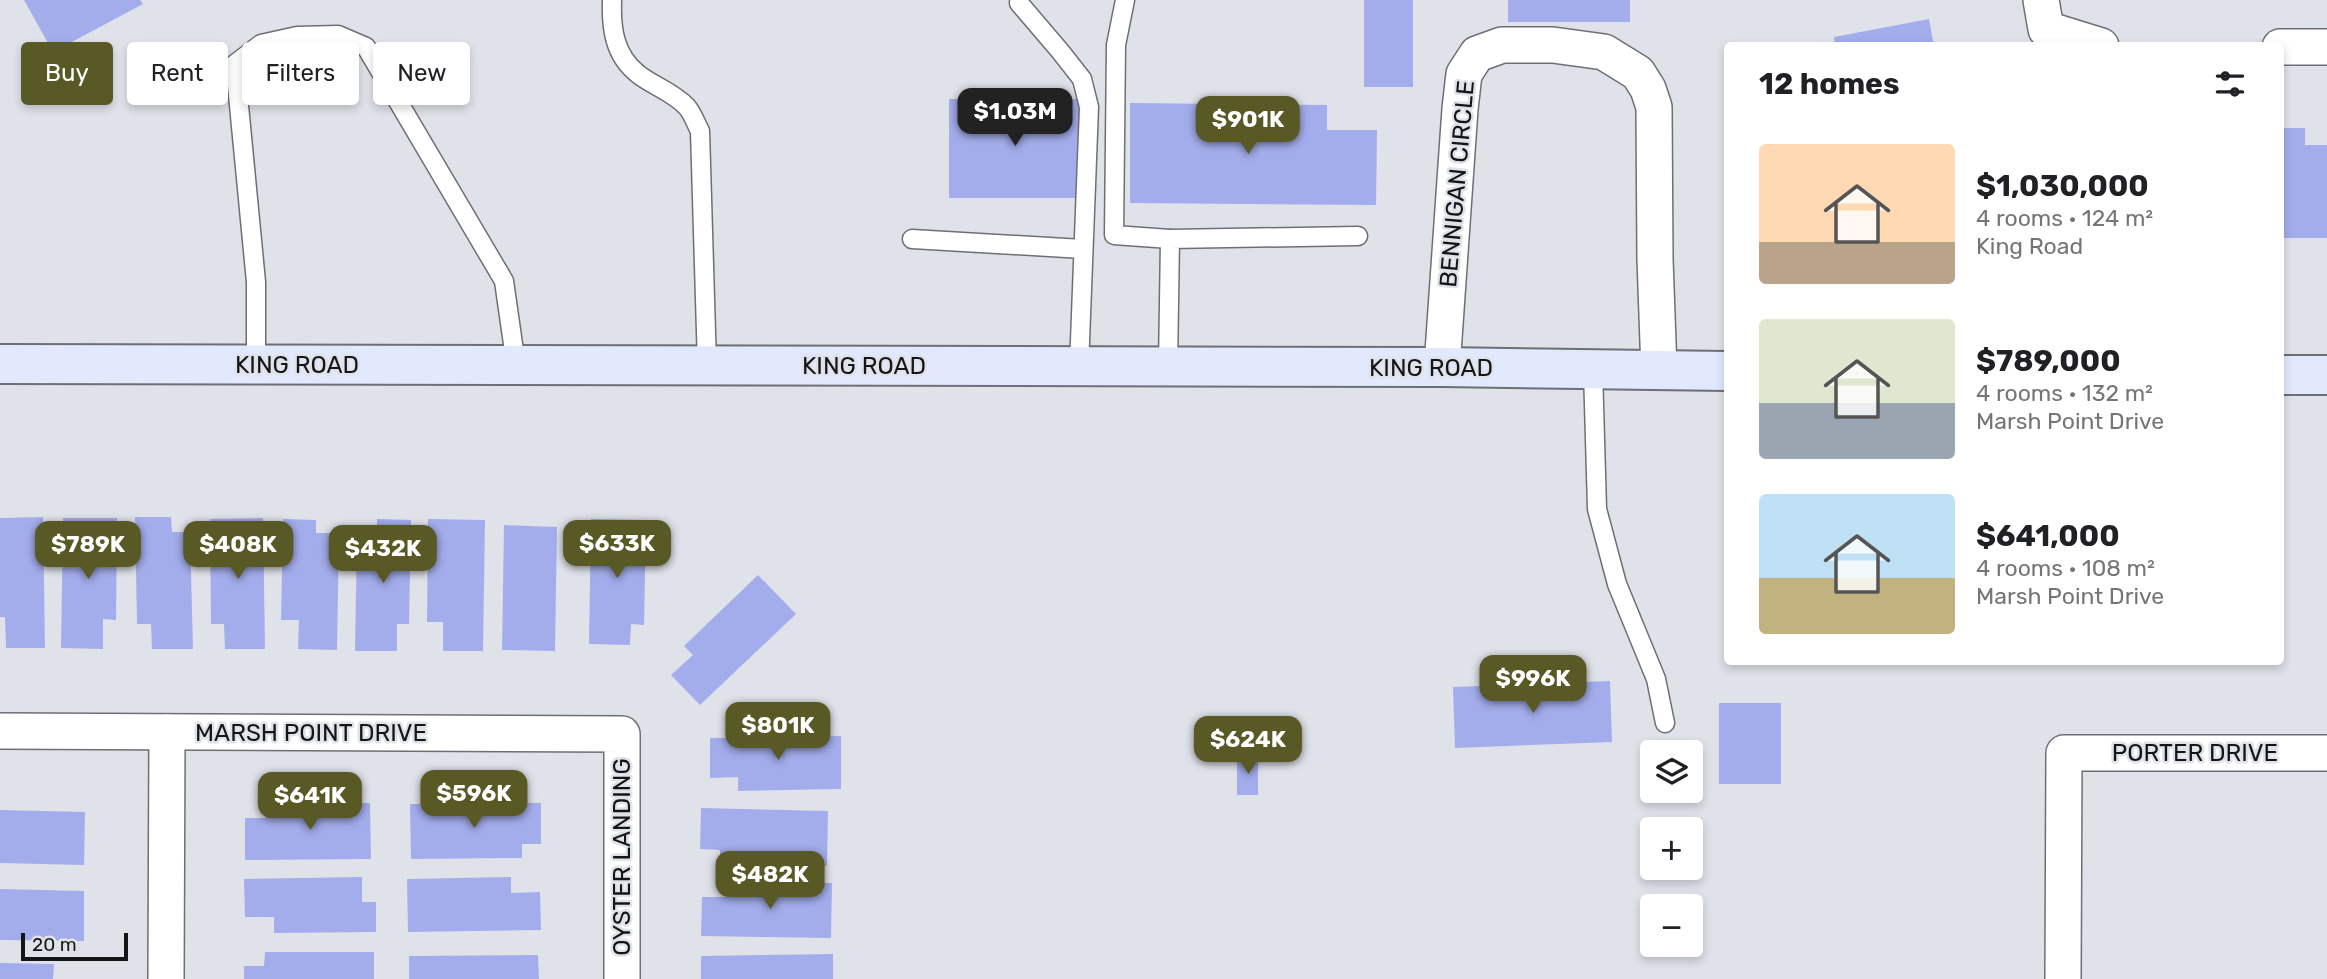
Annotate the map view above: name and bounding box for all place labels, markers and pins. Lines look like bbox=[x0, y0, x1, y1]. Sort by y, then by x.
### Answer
pin: $1.03M bbox=[958, 88, 1072, 148]
pin: $901K bbox=[1199, 96, 1297, 156]
pin: $633K bbox=[568, 520, 666, 580]
pin: $789K bbox=[39, 522, 137, 581]
pin: $408K bbox=[189, 522, 287, 581]
pin: $432K bbox=[334, 526, 432, 585]
pin: $996K bbox=[1484, 656, 1582, 715]
pin: $801K bbox=[729, 702, 827, 762]
pin: $624K bbox=[1199, 716, 1297, 776]
pin: $596K bbox=[425, 770, 523, 830]
pin: $641K bbox=[261, 772, 359, 832]
pin: $482K bbox=[721, 852, 819, 911]

